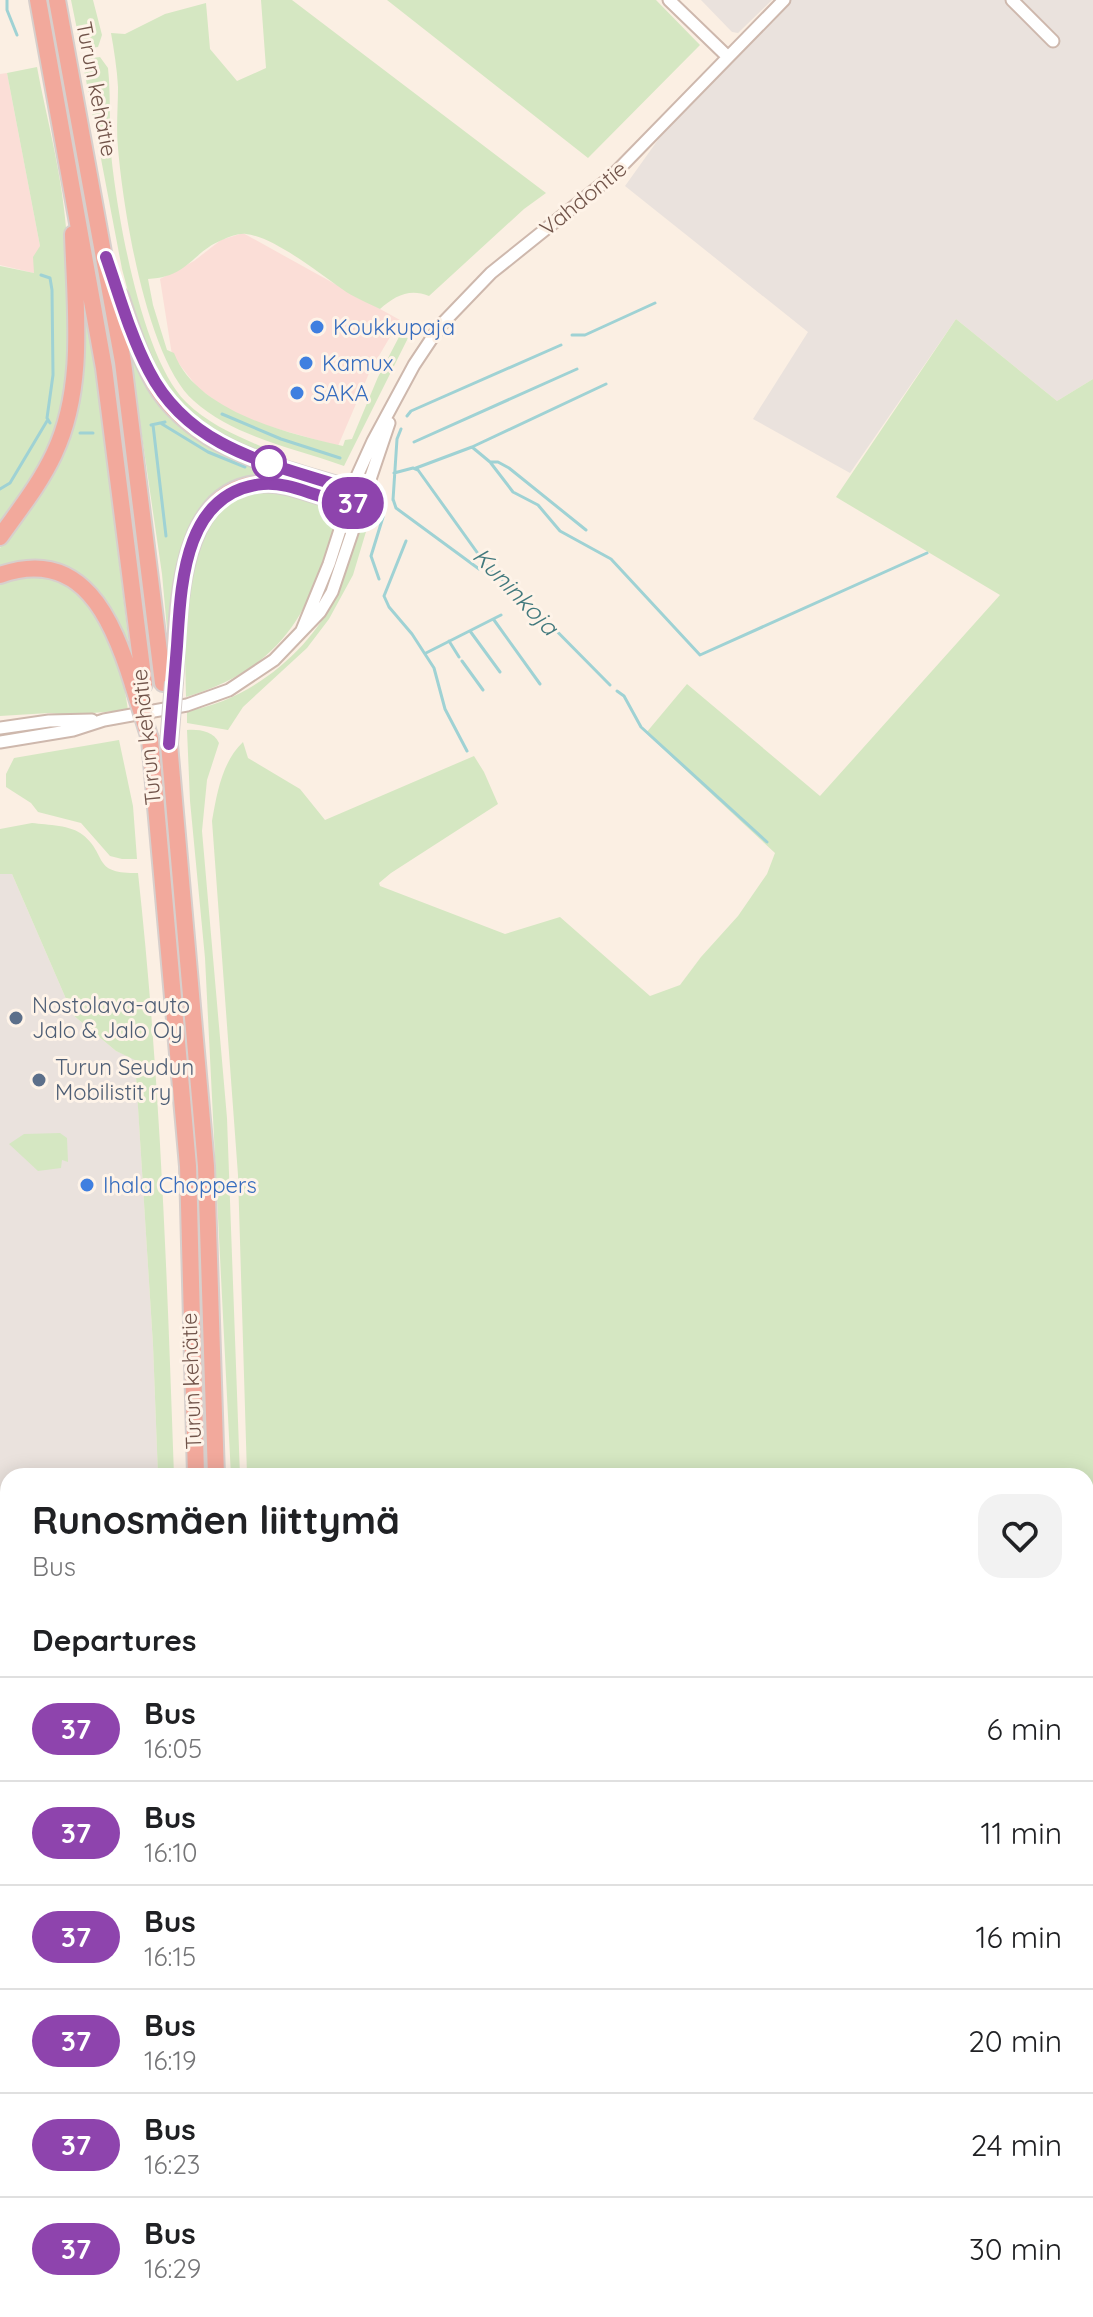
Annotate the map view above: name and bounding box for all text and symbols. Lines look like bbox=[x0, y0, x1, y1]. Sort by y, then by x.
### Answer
street label: Turun kehätie bbox=[70, 19, 124, 159]
street label: Vahdontie bbox=[534, 154, 632, 242]
place label: Koukkupaja bbox=[333, 313, 455, 341]
marker: Koukkupaja bbox=[308, 318, 326, 336]
place label: Kamux bbox=[322, 349, 393, 377]
marker: Kamux bbox=[297, 354, 315, 372]
place label: SAKA bbox=[313, 379, 369, 407]
marker: SAKA bbox=[288, 384, 306, 402]
unlabelled marker bbox=[252, 446, 286, 480]
line badge: 37 bbox=[317, 477, 389, 529]
text: 37 bbox=[338, 485, 368, 520]
water label: Kuninkoja bbox=[467, 541, 566, 642]
street label: Turun kehätie bbox=[125, 667, 167, 807]
place label: Nostolava-auto Jalo & Jalo Oy bbox=[32, 991, 190, 1044]
marker: Nostolava-auto Jalo & Jalo Oy bbox=[7, 1009, 25, 1027]
place label: Turun Seudun Mobilistit ry bbox=[55, 1053, 194, 1106]
marker: Turun Seudun Mobilistit ry bbox=[30, 1071, 48, 1089]
place label: Ihala Choppers bbox=[103, 1171, 257, 1199]
marker: Ihala Choppers bbox=[78, 1176, 96, 1194]
street label: Turun kehätie bbox=[175, 1312, 207, 1450]
button: heart bbox=[978, 1494, 1062, 1578]
text: Runosmäen liittymä bbox=[32, 1496, 400, 1544]
text: Bus bbox=[32, 1550, 76, 1583]
text: Departures bbox=[32, 1621, 197, 1659]
text: Bus bbox=[144, 1694, 196, 1732]
text: 6 min bbox=[987, 1710, 1062, 1748]
text: 37 bbox=[61, 1711, 91, 1746]
text: 16:05 bbox=[144, 1732, 202, 1765]
text: Bus bbox=[144, 1798, 196, 1836]
text: 11 min bbox=[980, 1814, 1062, 1852]
text: 37 bbox=[61, 1815, 91, 1850]
text: 16:10 bbox=[144, 1836, 198, 1869]
text: Bus bbox=[144, 1902, 196, 1940]
text: 16 min bbox=[975, 1918, 1062, 1956]
text: 37 bbox=[61, 1919, 91, 1954]
text: 16:15 bbox=[144, 1940, 196, 1973]
text: Bus bbox=[144, 2006, 196, 2044]
text: 20 min bbox=[968, 2022, 1062, 2060]
text: 37 bbox=[61, 2023, 91, 2058]
text: 16:19 bbox=[144, 2044, 197, 2077]
text: Bus bbox=[144, 2110, 196, 2148]
text: 24 min bbox=[971, 2126, 1062, 2164]
text: 37 bbox=[61, 2127, 91, 2162]
text: 16:23 bbox=[144, 2148, 201, 2181]
text: Bus bbox=[144, 2214, 196, 2252]
text: 30 min bbox=[969, 2230, 1062, 2268]
text: 37 bbox=[61, 2231, 91, 2266]
text: 16:29 bbox=[144, 2252, 201, 2285]

